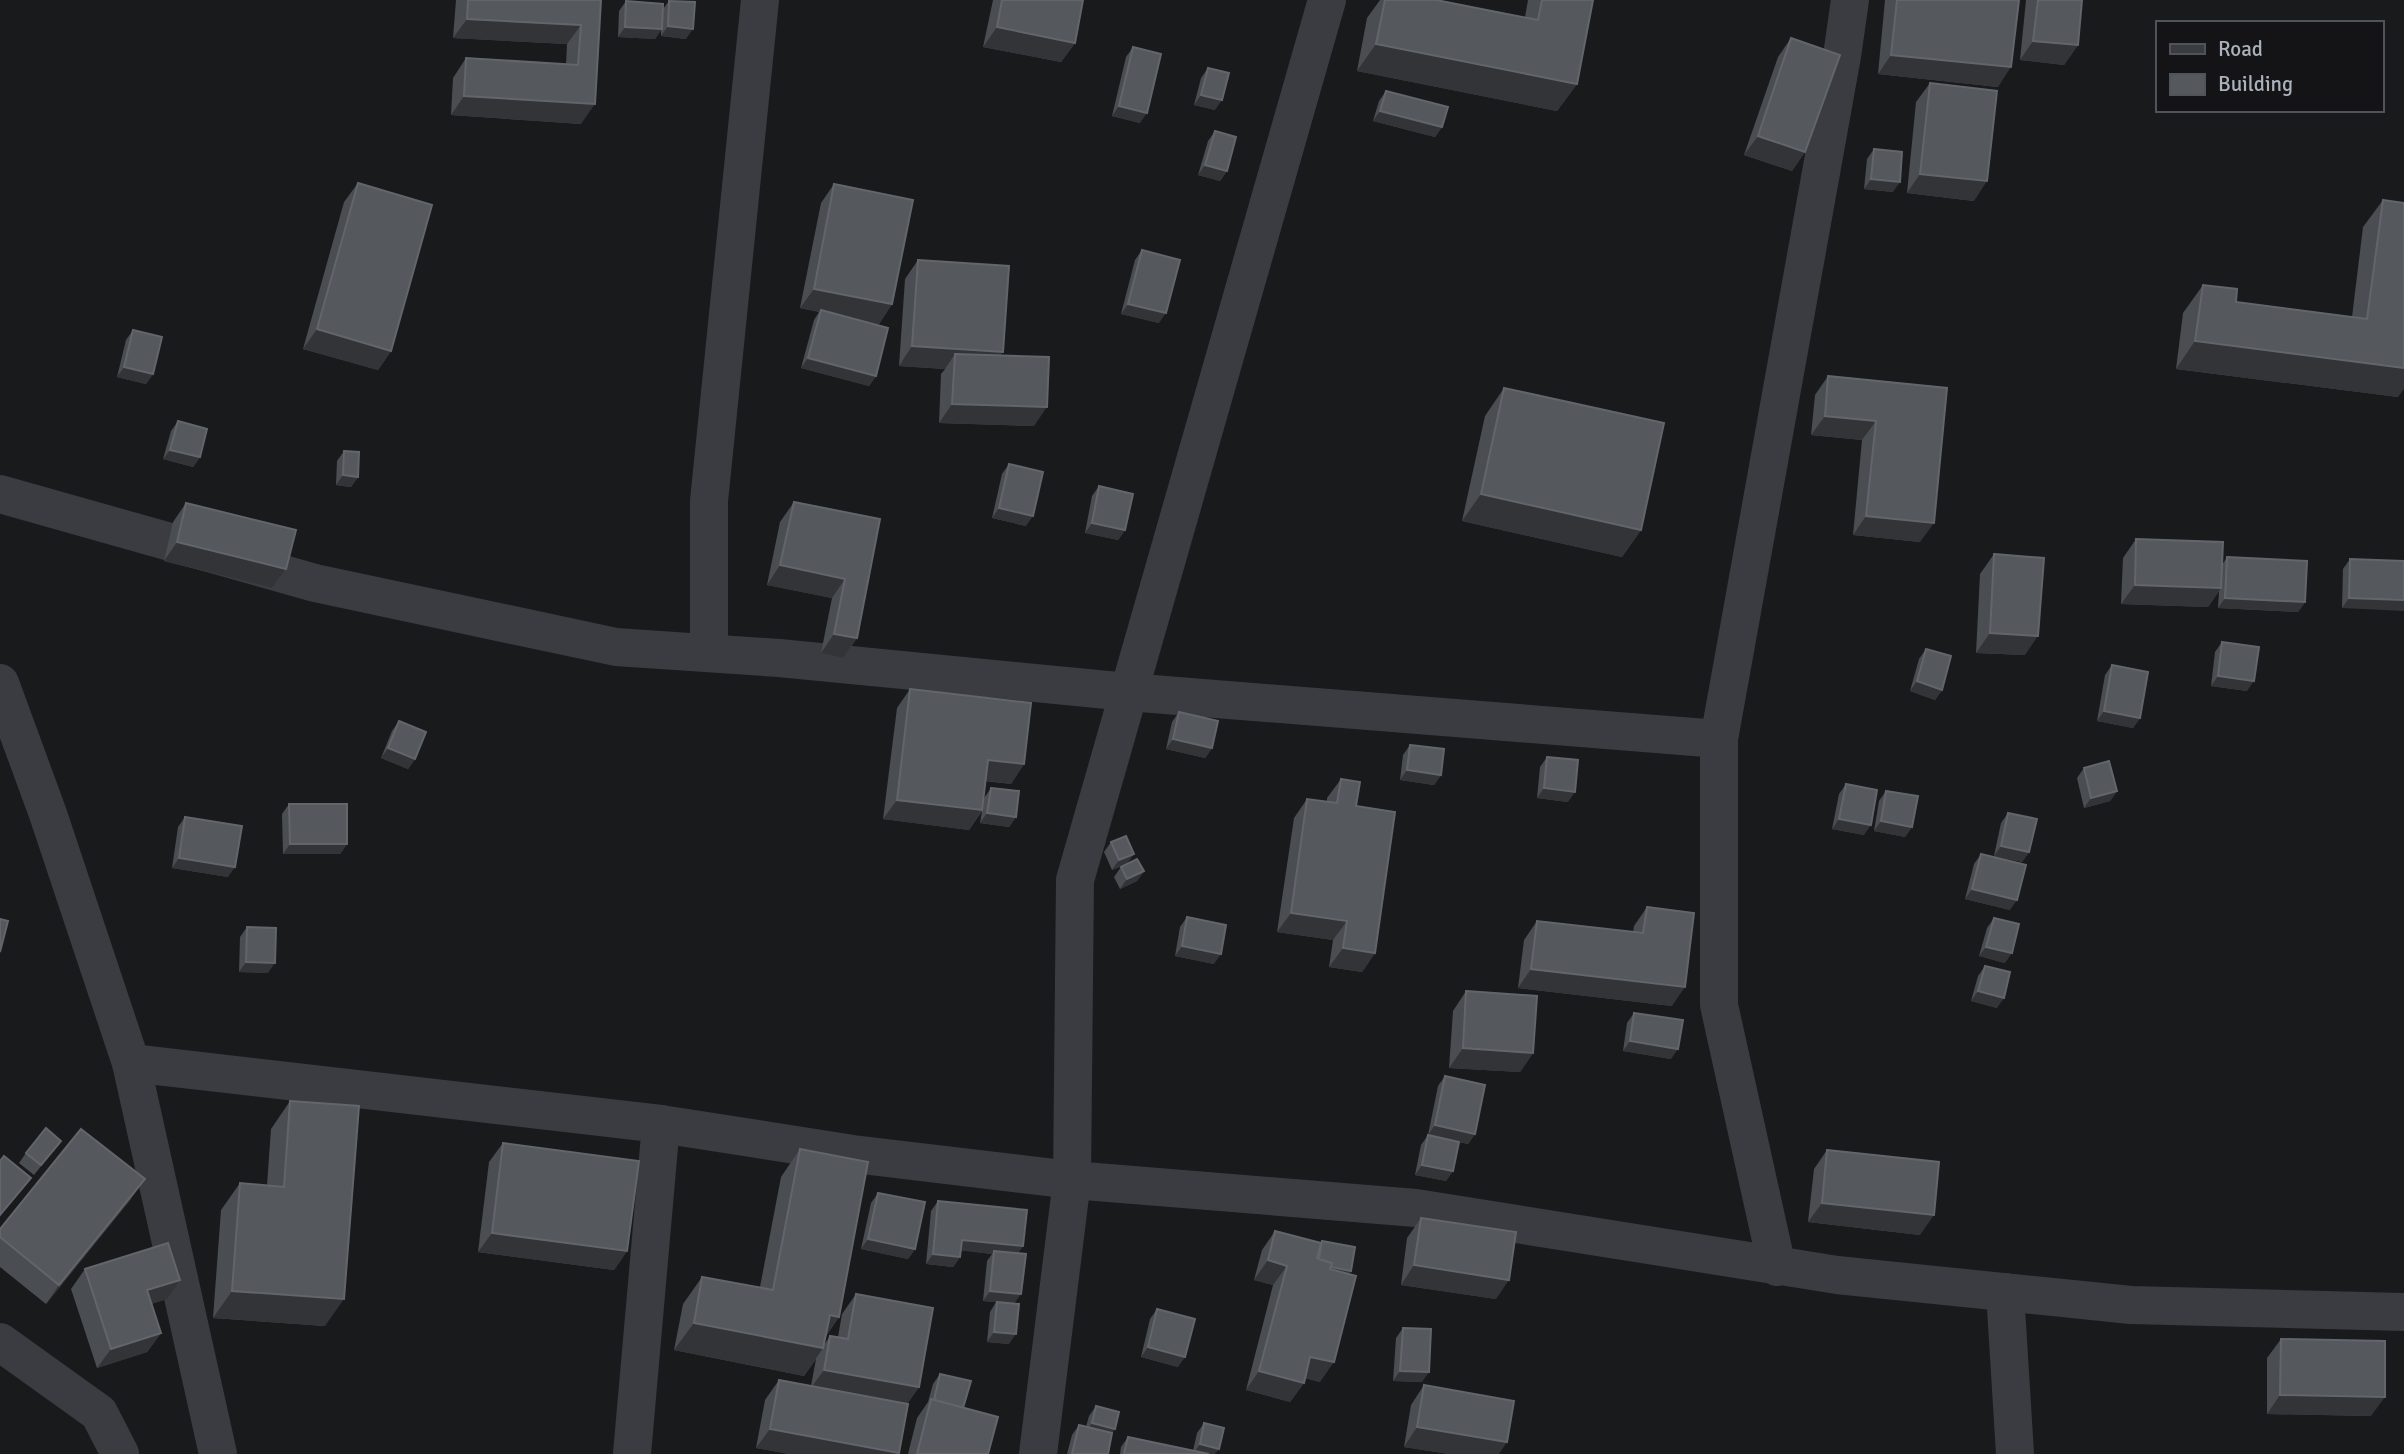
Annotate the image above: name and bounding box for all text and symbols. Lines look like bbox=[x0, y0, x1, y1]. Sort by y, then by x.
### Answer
legend bbox=[2156, 21, 2383, 112]
text: Road bbox=[2218, 36, 2263, 62]
text: Building bbox=[2218, 71, 2293, 97]

